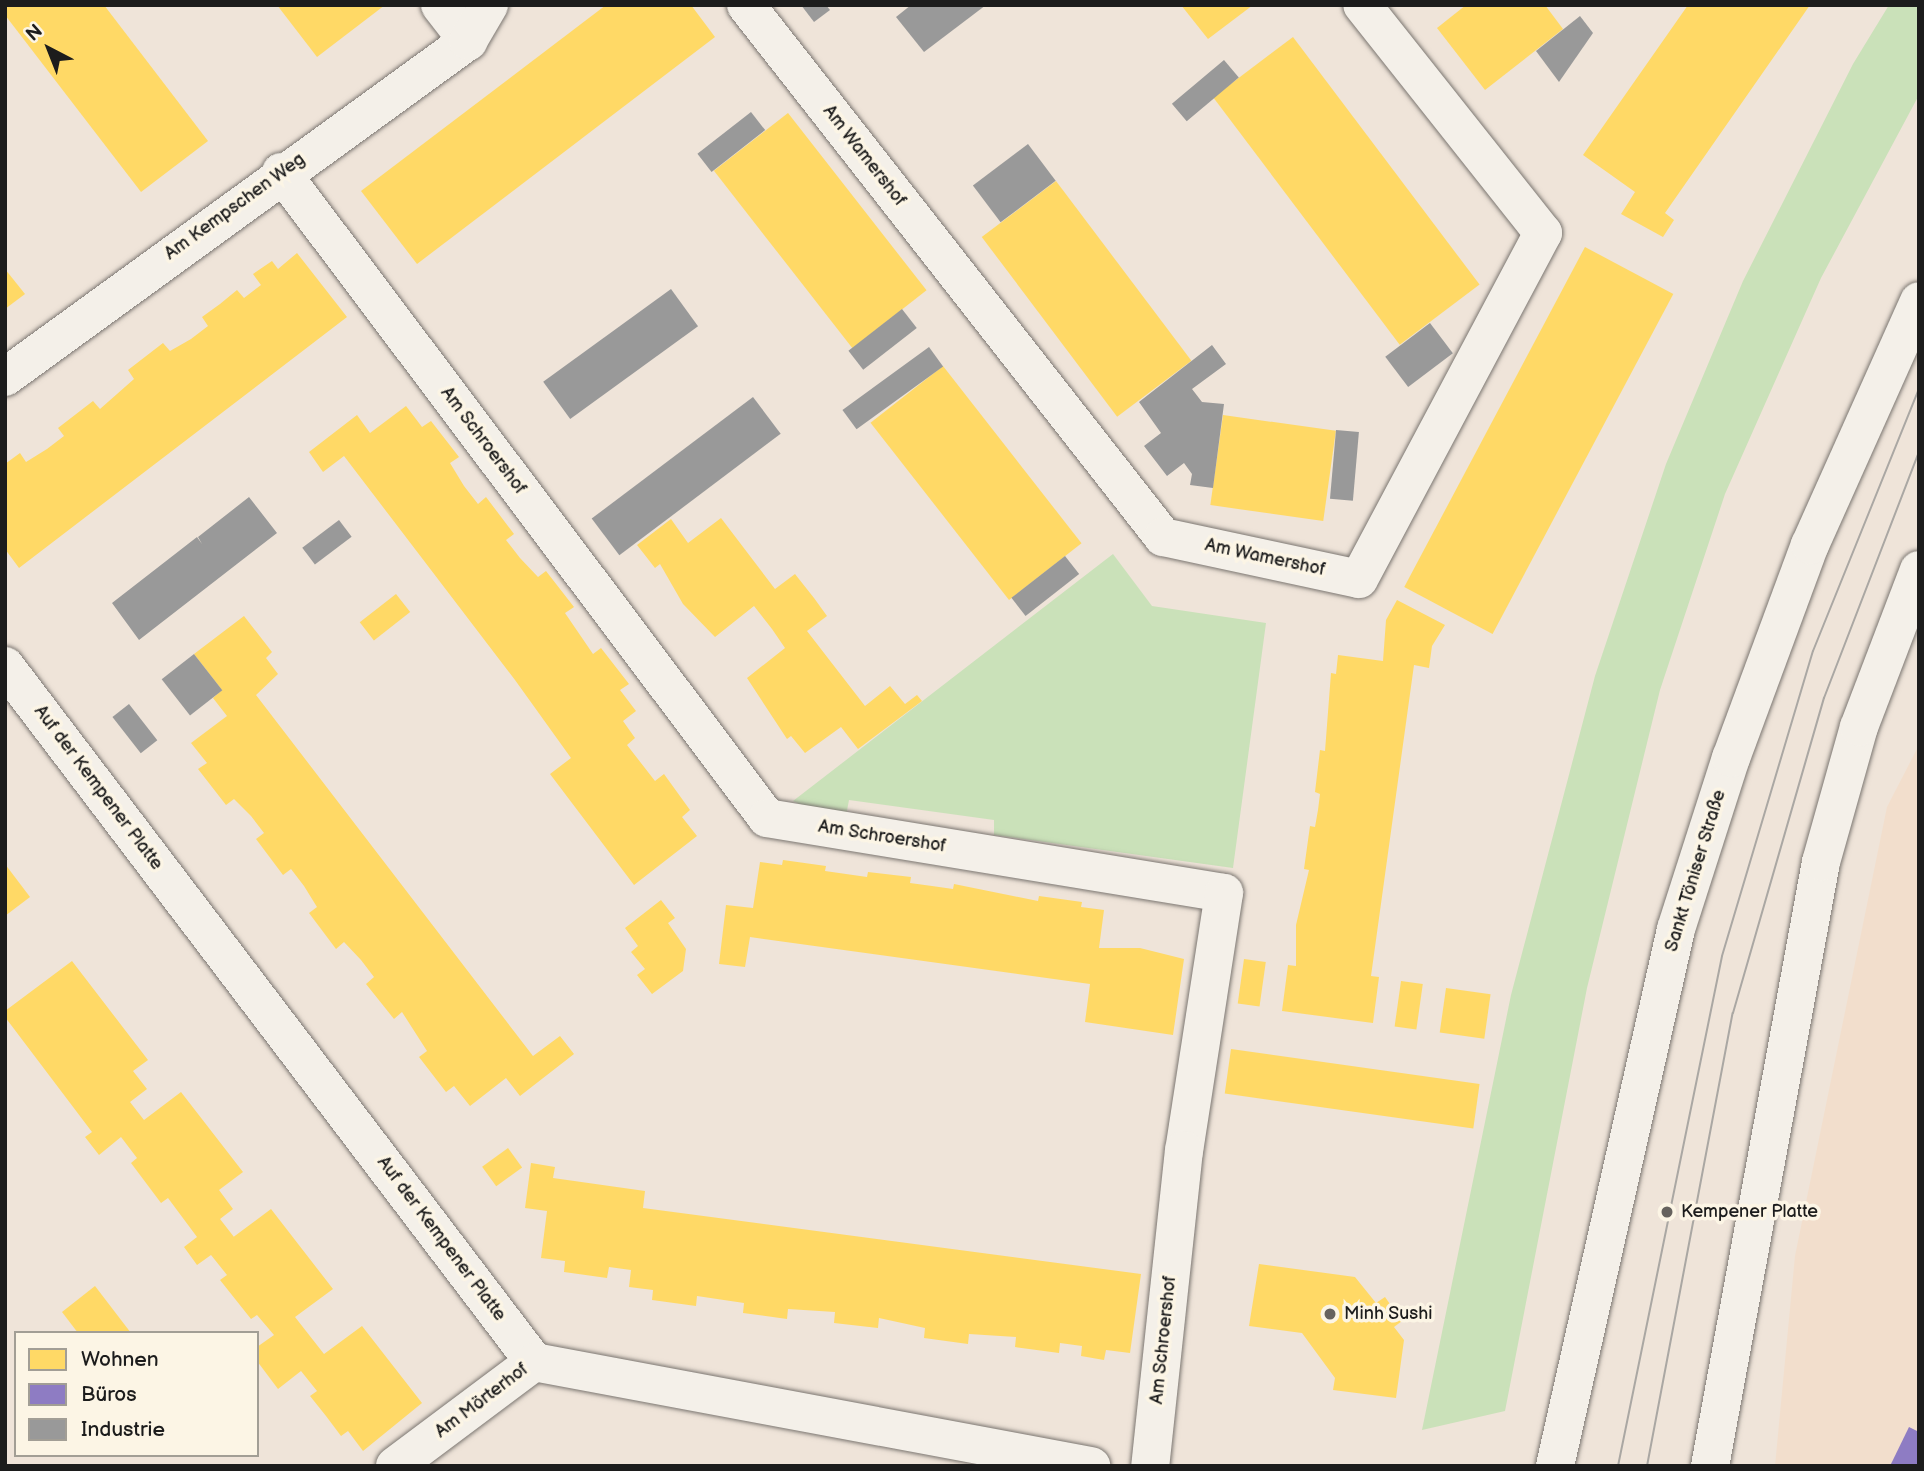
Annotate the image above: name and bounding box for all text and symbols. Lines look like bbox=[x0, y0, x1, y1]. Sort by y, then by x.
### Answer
north arrow bbox=[14, 14, 84, 84]
text: N bbox=[22, 20, 48, 46]
street label: Am Wamershof bbox=[818, 101, 910, 211]
street label: Am Kempschen Weg bbox=[160, 149, 310, 265]
street label: Am Schroershof bbox=[435, 383, 531, 499]
street label: Am Wamershof bbox=[1203, 535, 1327, 581]
street label: Auf der Kempener Platte bbox=[29, 701, 167, 875]
street label: Sankt Töniser Straße bbox=[1661, 787, 1731, 955]
street label: Am Schroershof bbox=[816, 816, 948, 858]
street label: Auf der Kempener Platte bbox=[372, 1152, 510, 1326]
place label: Kempener Platte bbox=[1681, 1201, 1818, 1223]
marker: Kempener Platte bbox=[1659, 1204, 1675, 1220]
street label: Am Schroershof bbox=[1147, 1275, 1181, 1405]
place label: Minh Sushi bbox=[1344, 1303, 1433, 1325]
marker: Minh Sushi bbox=[1322, 1306, 1338, 1322]
legend bbox=[14, 1331, 259, 1457]
text: Wohnen bbox=[81, 1347, 159, 1372]
street label: Am Mörterhof bbox=[431, 1359, 533, 1443]
text: Büros bbox=[81, 1382, 137, 1407]
text: Industrie bbox=[81, 1417, 165, 1442]

